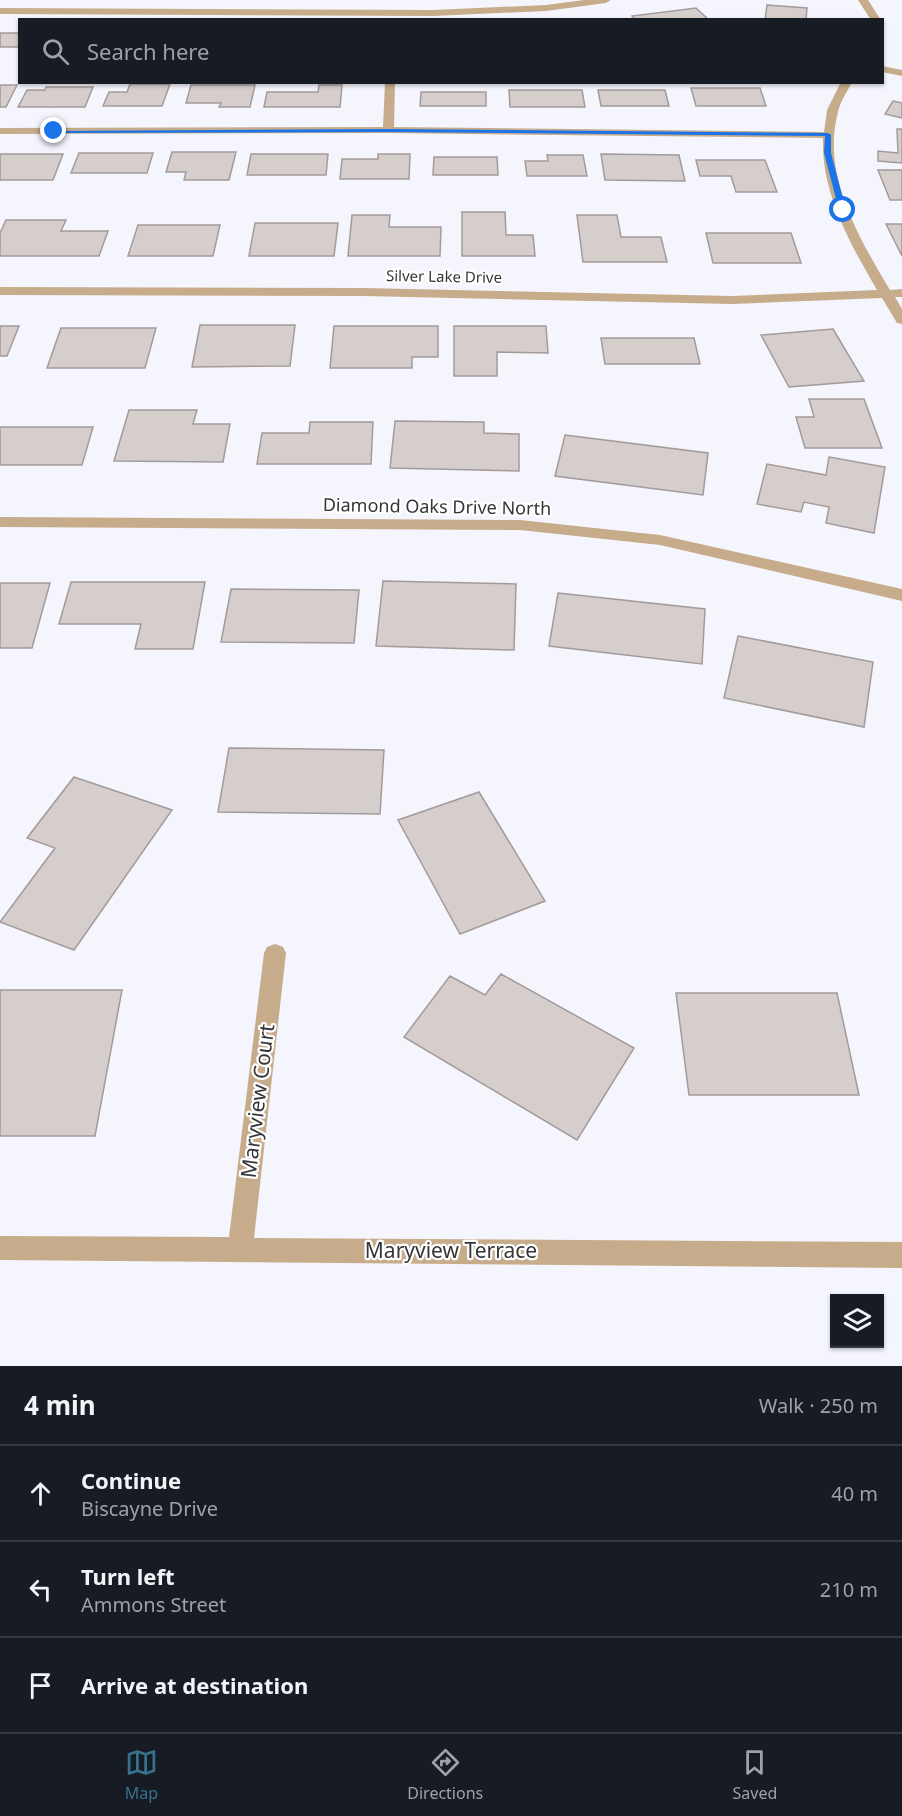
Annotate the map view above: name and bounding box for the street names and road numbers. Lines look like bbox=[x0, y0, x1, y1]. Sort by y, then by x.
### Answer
street label: Silver Lake Drive bbox=[386, 265, 502, 287]
street label: Diamond Oaks Drive North bbox=[323, 492, 551, 520]
street label: Maryview Court bbox=[234, 1022, 280, 1179]
street label: Maryview Terrace bbox=[365, 1236, 537, 1264]

